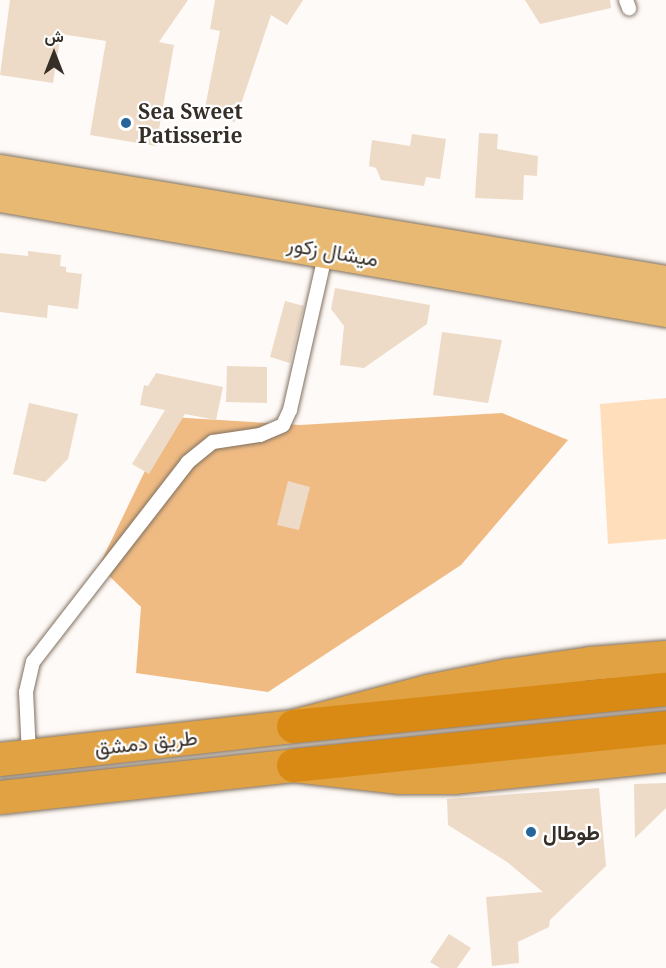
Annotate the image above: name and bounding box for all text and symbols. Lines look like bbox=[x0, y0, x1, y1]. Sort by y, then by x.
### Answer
north arrow bbox=[24, 24, 84, 84]
text: ش bbox=[44, 25, 64, 47]
place label: Sea Sweet Patisserie bbox=[138, 98, 243, 148]
marker: Sea Sweet Patisserie bbox=[119, 116, 133, 130]
street label: ميشال زكور bbox=[285, 231, 381, 271]
street label: طريق دمشق bbox=[93, 724, 199, 760]
place label: طوطال bbox=[543, 819, 600, 845]
marker: طوطال bbox=[524, 825, 538, 839]

